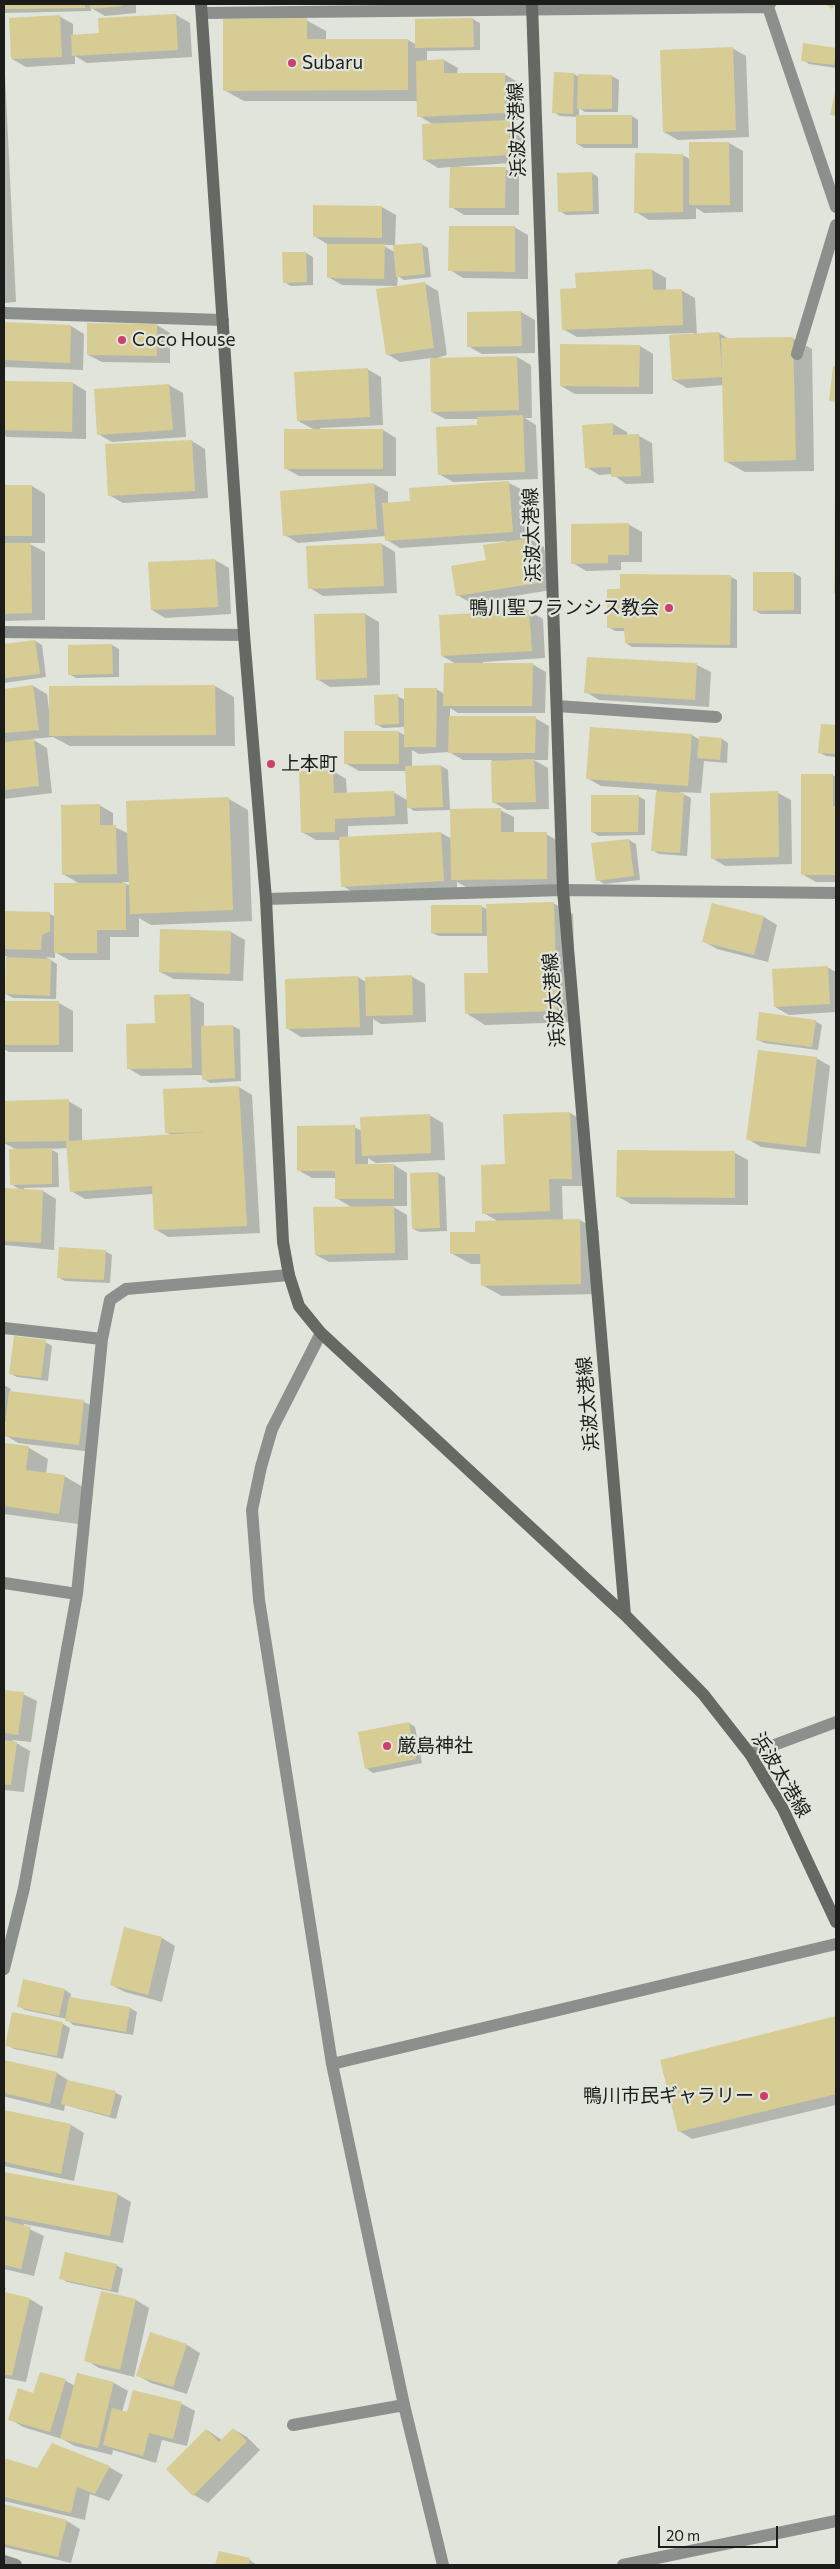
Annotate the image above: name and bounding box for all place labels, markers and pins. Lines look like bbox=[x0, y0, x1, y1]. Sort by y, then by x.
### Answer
place label: Subaru bbox=[302, 52, 363, 74]
marker: Subaru bbox=[286, 57, 298, 69]
place label: Coco House bbox=[132, 329, 236, 351]
marker: Coco House bbox=[116, 334, 128, 346]
place label: 鴨川聖フランシス教会 bbox=[469, 597, 659, 619]
marker: 鴨川聖フランシス教会 bbox=[663, 602, 675, 614]
place label: 上本町 bbox=[281, 753, 338, 775]
marker: 上本町 bbox=[265, 758, 277, 770]
place label: 厳島神社 bbox=[397, 1735, 473, 1757]
marker: 厳島神社 bbox=[381, 1740, 393, 1752]
place label: 鴨川市民ギャラリー bbox=[583, 2085, 754, 2107]
marker: 鴨川市民ギャラリー bbox=[758, 2090, 770, 2102]

